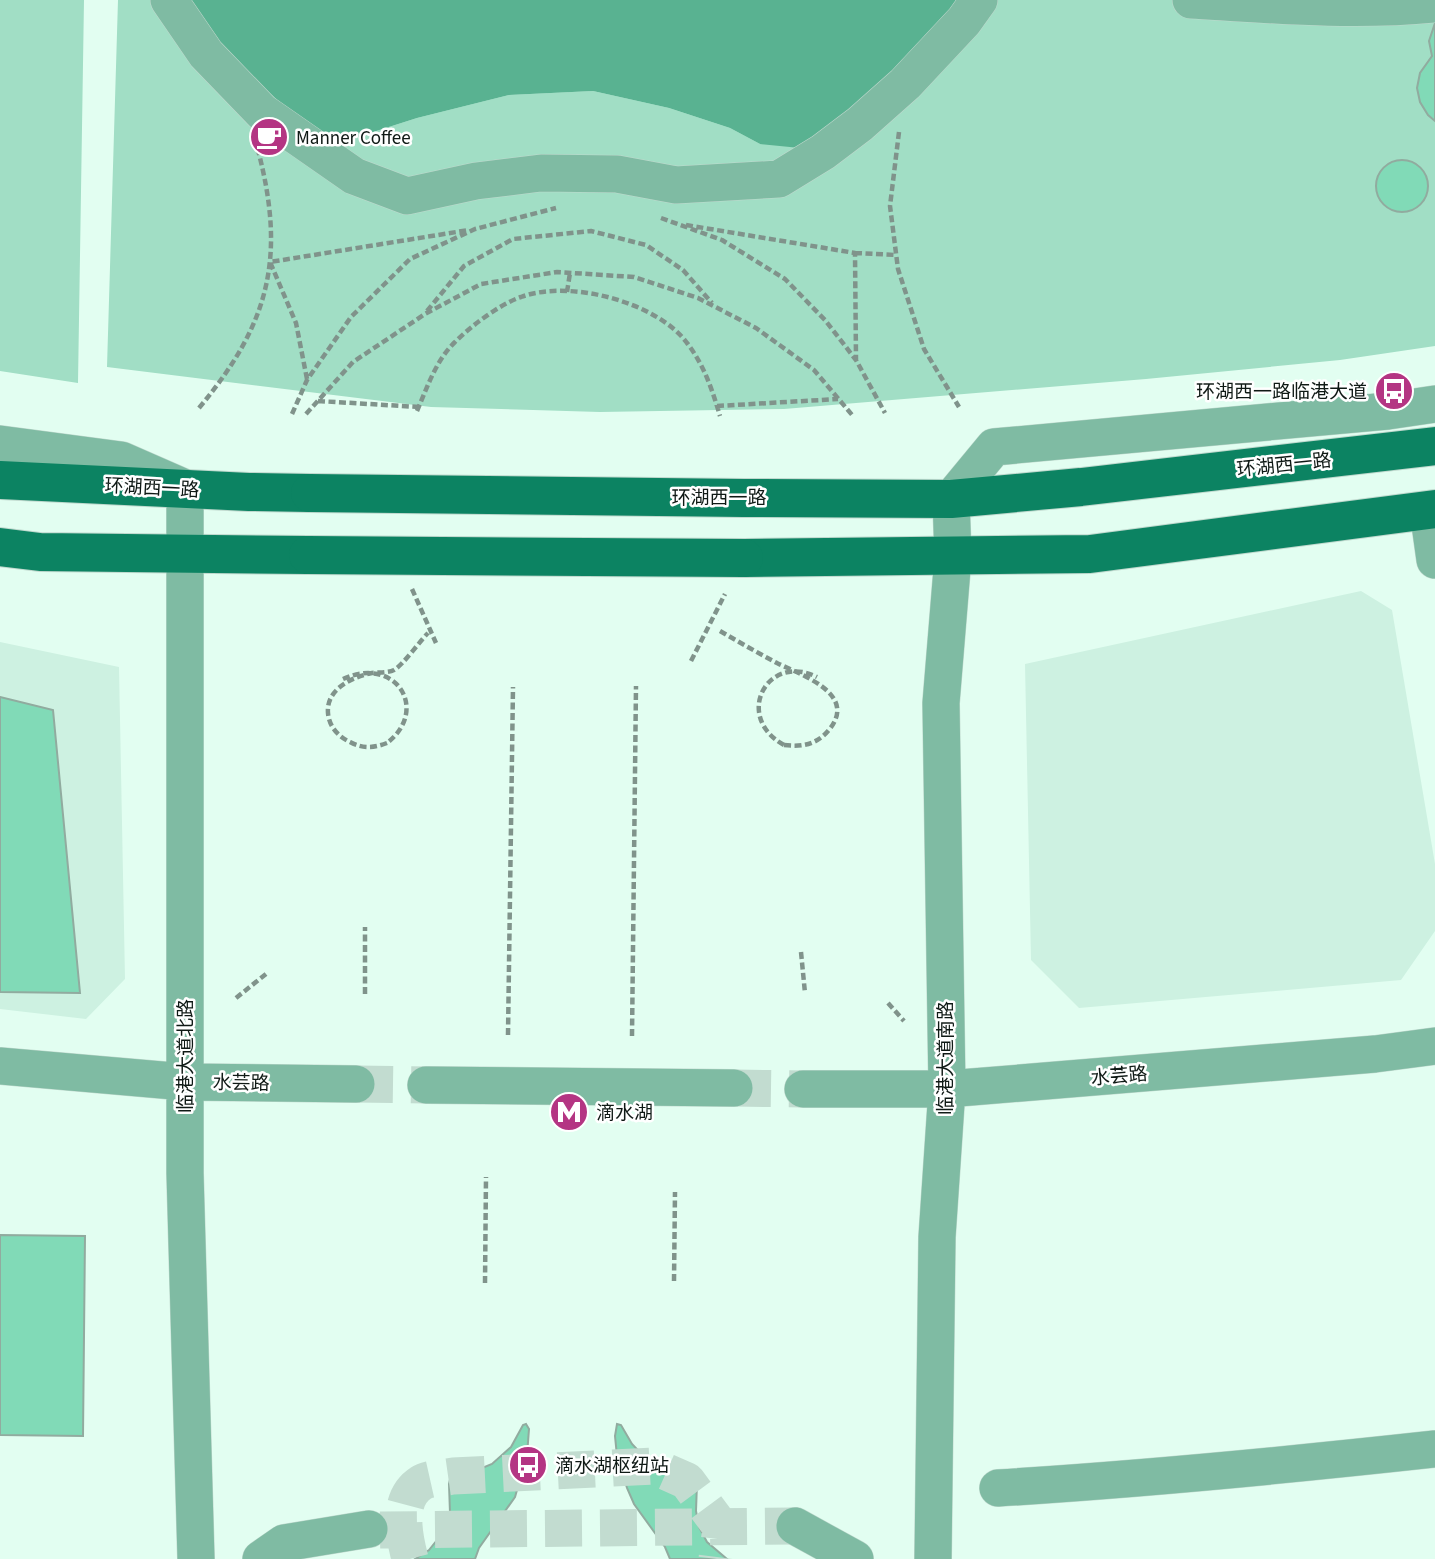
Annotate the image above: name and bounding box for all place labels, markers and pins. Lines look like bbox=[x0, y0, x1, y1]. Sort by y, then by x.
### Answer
cafe icon: Manner Coffee bbox=[248, 116, 290, 158]
place label: Manner Coffee bbox=[296, 125, 411, 152]
bus stop icon: 环湖西一路临港大道 bbox=[1373, 370, 1415, 412]
place label: 环湖西一路临港大道 bbox=[1196, 379, 1367, 406]
metro station icon: 滴水湖 bbox=[548, 1091, 590, 1133]
place label: 滴水湖 bbox=[596, 1100, 653, 1127]
bus stop icon: 滴水湖枢纽站 bbox=[507, 1444, 549, 1486]
place label: 滴水湖枢纽站 bbox=[555, 1453, 669, 1480]

